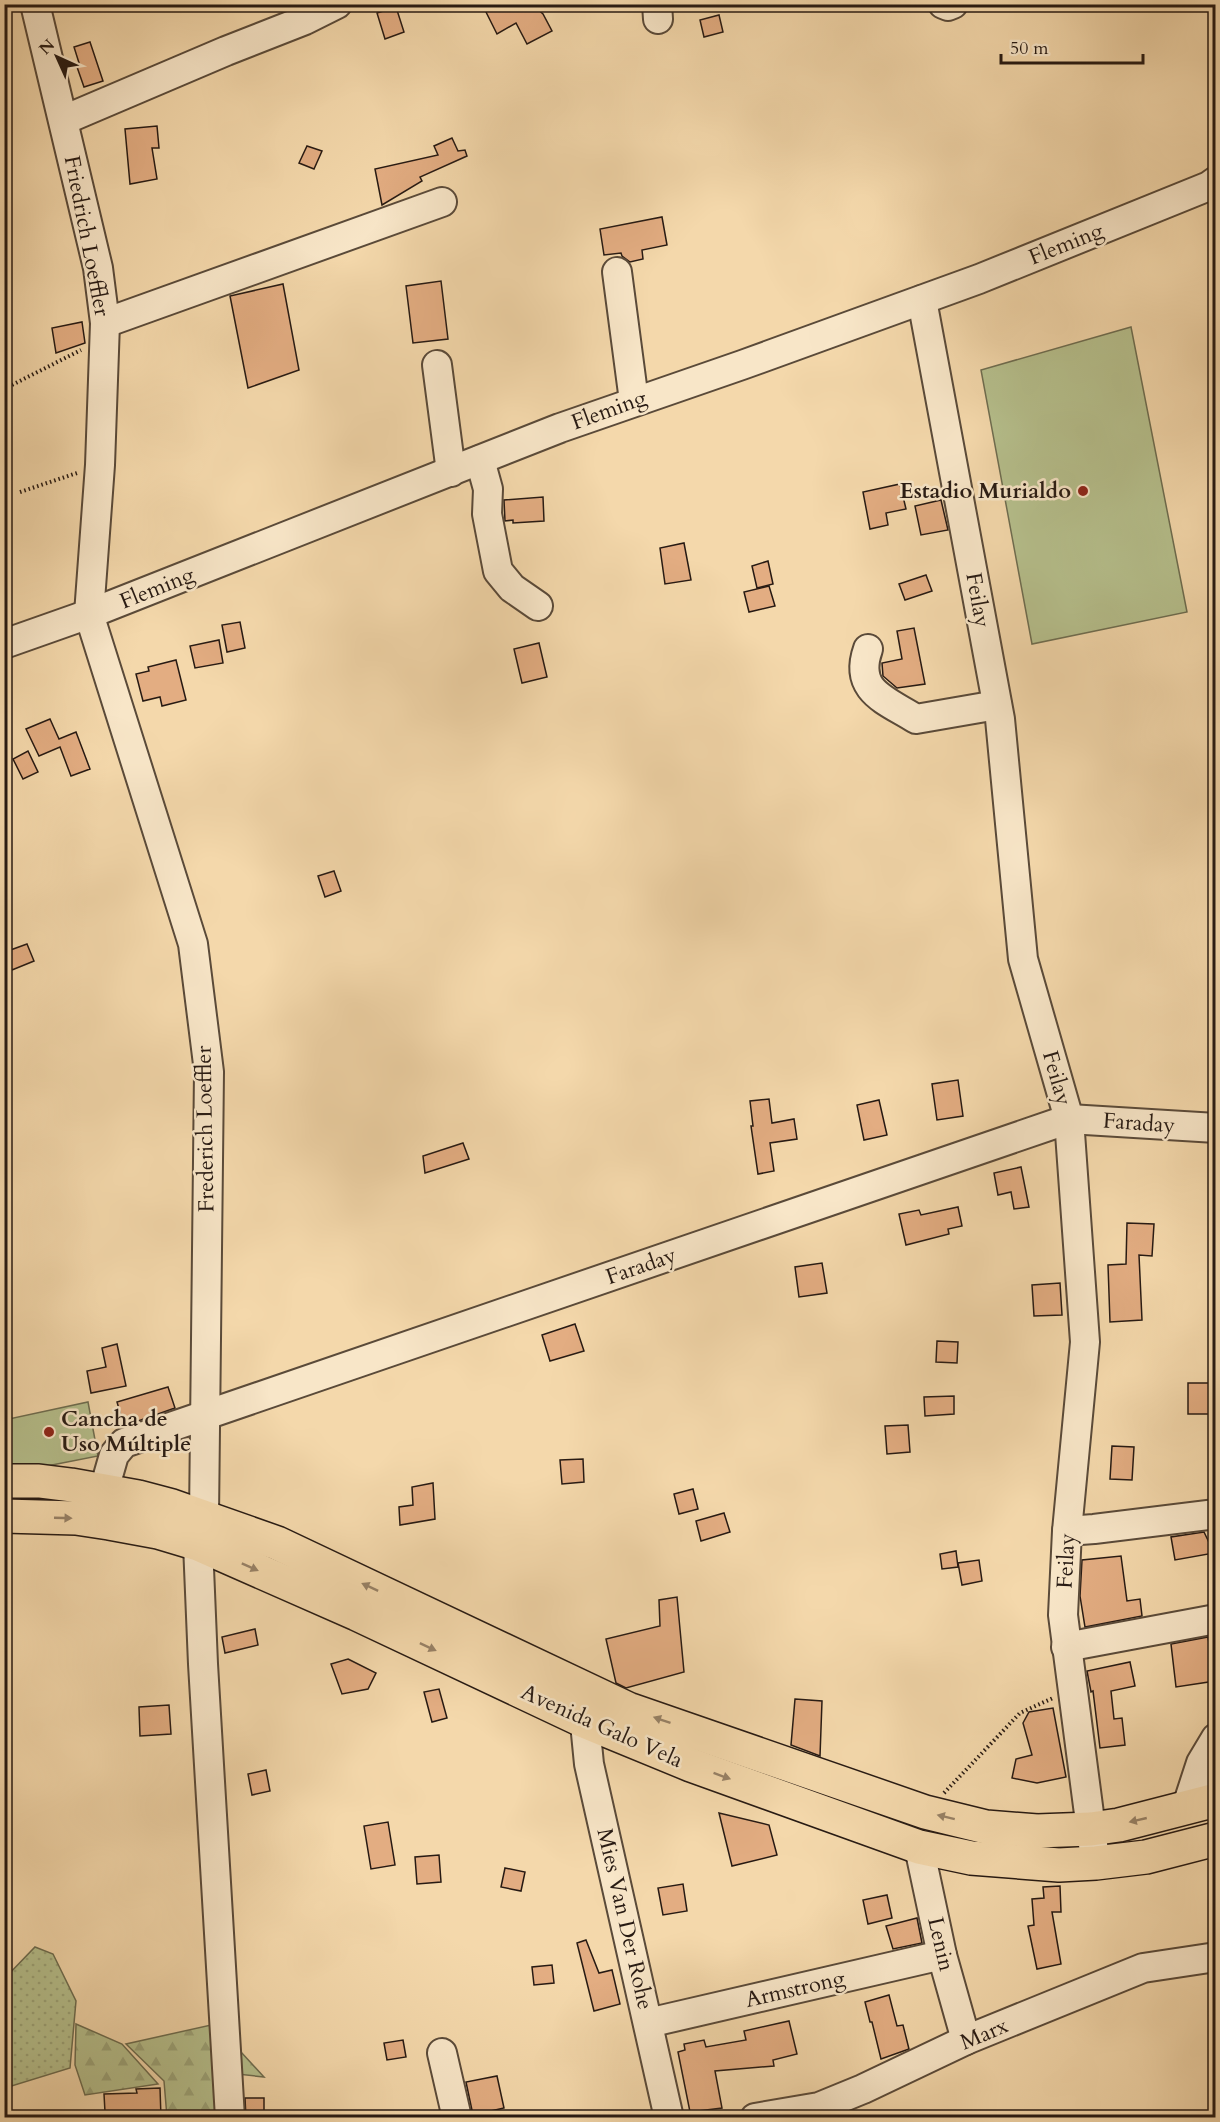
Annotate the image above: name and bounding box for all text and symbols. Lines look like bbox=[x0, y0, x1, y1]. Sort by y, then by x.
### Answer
north arrow bbox=[27, 27, 87, 87]
scale bar bbox=[1001, 27, 1144, 65]
text: N bbox=[34, 34, 60, 60]
text: 50 m bbox=[1010, 36, 1049, 61]
street label: Friedrich Loeffler bbox=[57, 153, 117, 320]
street label: Fleming bbox=[1024, 215, 1108, 272]
street label: Fleming bbox=[567, 382, 651, 437]
place label: Estadio Murialdo bbox=[900, 476, 1071, 506]
marker: Estadio Murialdo bbox=[1076, 484, 1090, 498]
street label: Fleming bbox=[115, 559, 199, 616]
street label: Feilay bbox=[958, 570, 998, 630]
street label: Frederich Loeffler bbox=[189, 1044, 221, 1213]
street label: Feilay bbox=[1035, 1047, 1079, 1109]
street label: Faraday bbox=[1102, 1106, 1177, 1141]
street label: Faraday bbox=[602, 1240, 680, 1292]
place label: Cancha de Uso Múltiple bbox=[61, 1404, 191, 1459]
marker: Cancha de Uso Múltiple bbox=[42, 1425, 56, 1439]
one-way arrow bbox=[53, 1513, 72, 1523]
street label: Feilay bbox=[1050, 1532, 1082, 1589]
one-way arrow bbox=[242, 1562, 260, 1572]
one-way arrow bbox=[362, 1582, 379, 1591]
one-way arrow bbox=[420, 1642, 437, 1651]
street label: Avenida Galo Vela bbox=[516, 1677, 688, 1775]
one-way arrow bbox=[653, 1715, 671, 1724]
one-way arrow bbox=[713, 1771, 731, 1781]
one-way arrow bbox=[937, 1812, 955, 1822]
one-way arrow bbox=[1129, 1816, 1148, 1826]
street label: Mies Van Der Rohe bbox=[590, 1825, 660, 2013]
street label: Lenin bbox=[920, 1914, 962, 1974]
street label: Armstrong bbox=[742, 1963, 848, 2015]
street label: Marx bbox=[956, 2011, 1013, 2057]

